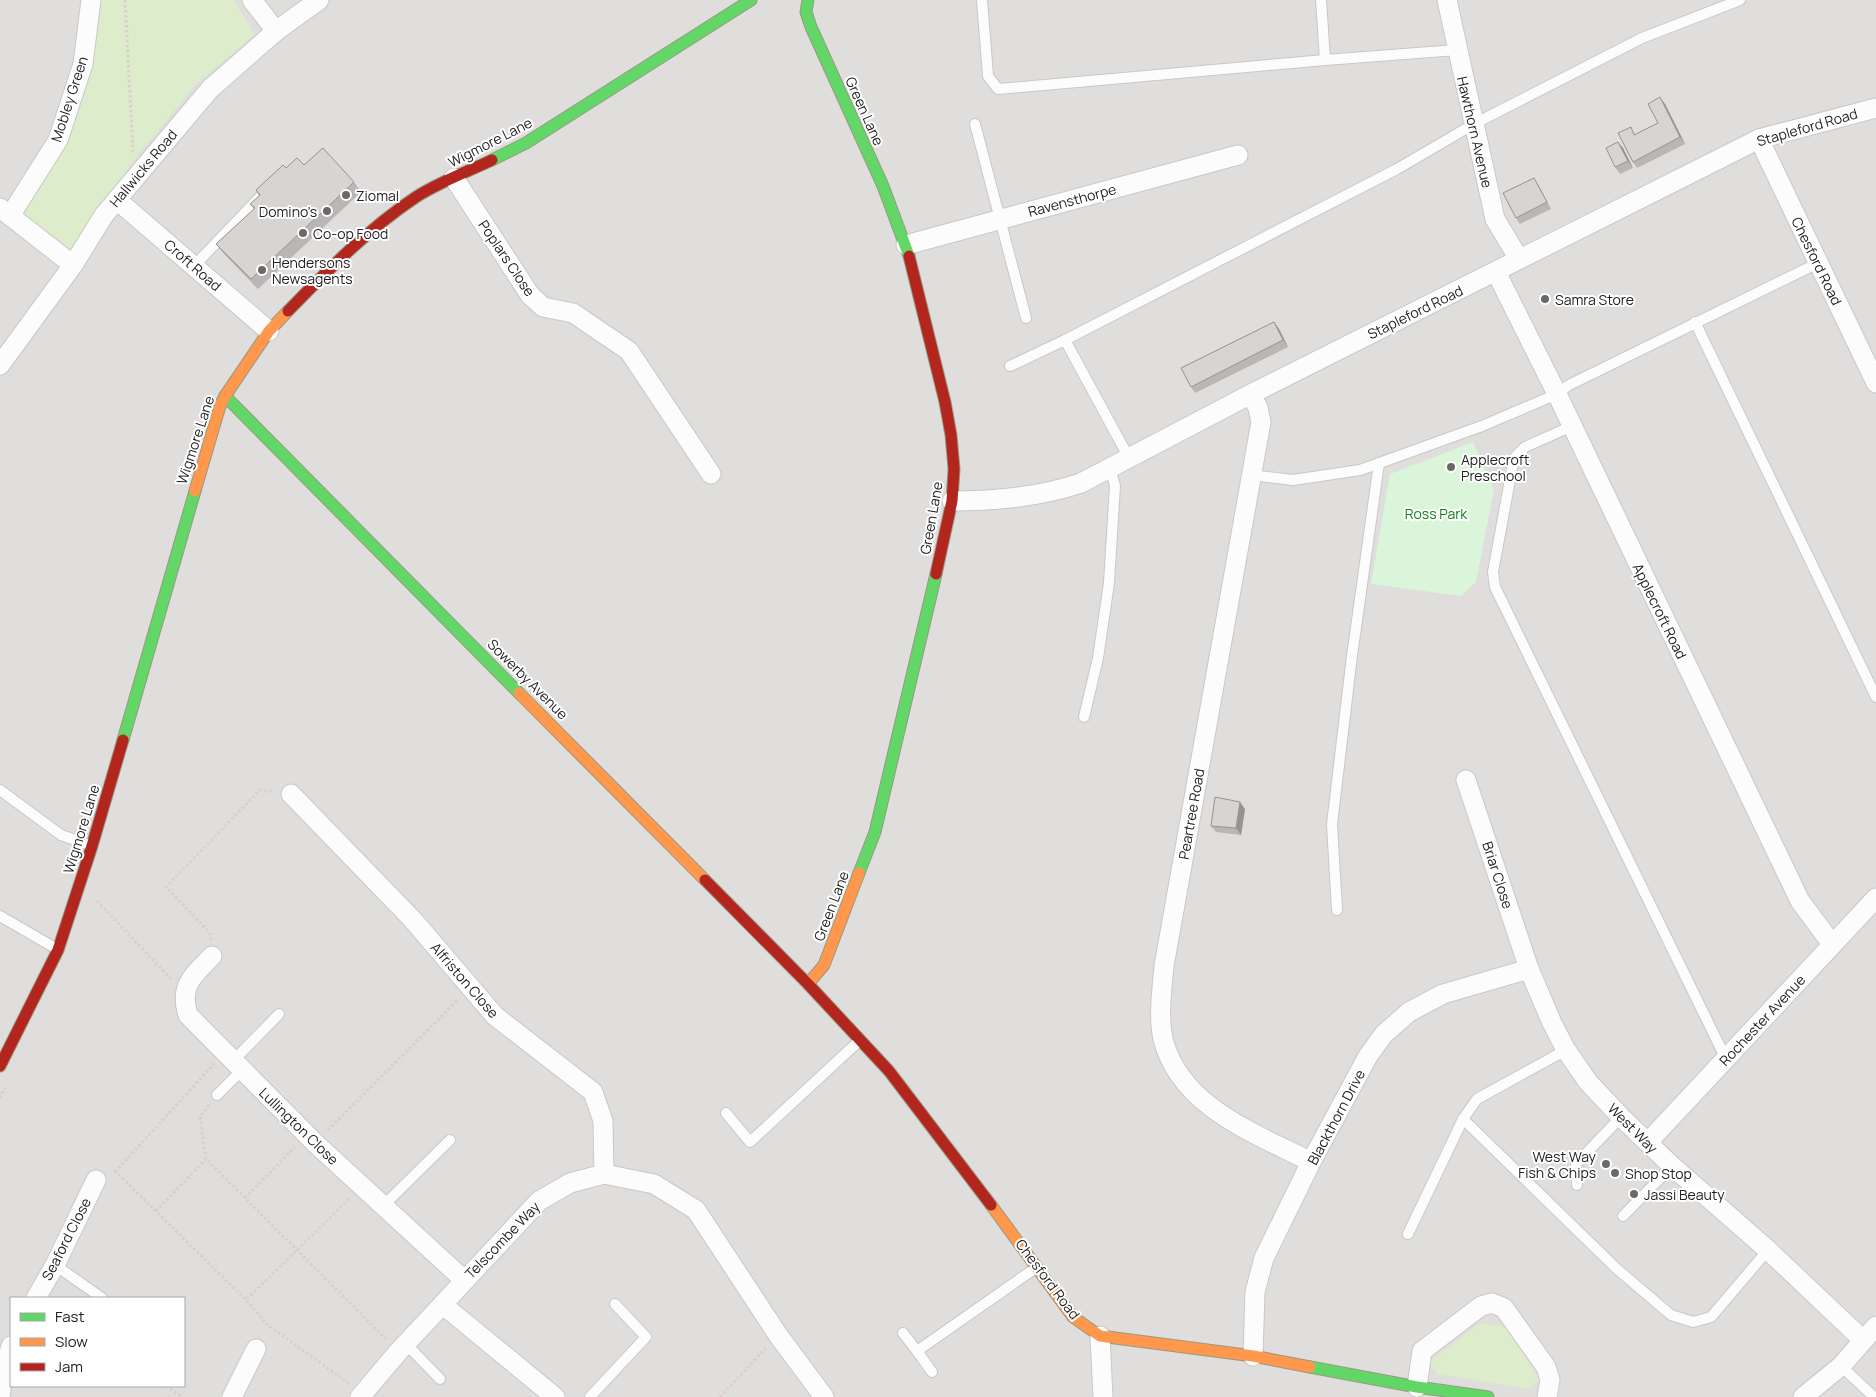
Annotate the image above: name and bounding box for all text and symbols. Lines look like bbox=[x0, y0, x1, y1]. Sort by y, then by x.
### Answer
street label: Mobley Green bbox=[46, 54, 92, 144]
street label: Green Lane bbox=[841, 74, 889, 148]
street label: Hawthorn Avenue bbox=[1453, 74, 1497, 190]
street label: Stapleford Road bbox=[1754, 104, 1860, 150]
street label: Wigmore Lane bbox=[445, 113, 535, 171]
street label: Hallwicks Road bbox=[105, 125, 181, 211]
street label: Ravensthorpe bbox=[1026, 179, 1118, 221]
place label: Ziomal bbox=[356, 186, 399, 205]
marker: Ziomal bbox=[340, 189, 352, 201]
place label: Domino's bbox=[259, 202, 317, 221]
marker: Domino's bbox=[321, 205, 333, 217]
street label: Chesford Road bbox=[1787, 214, 1847, 308]
street label: Poplars Close bbox=[475, 216, 539, 300]
place label: Co-op Food bbox=[313, 224, 388, 243]
marker: Co-op Food bbox=[297, 227, 309, 239]
street label: Croft Road bbox=[160, 235, 226, 295]
place label: Hendersons Newsagents bbox=[272, 253, 353, 288]
marker: Hendersons Newsagents bbox=[256, 264, 268, 276]
street label: Stapleford Road bbox=[1364, 281, 1466, 343]
place label: Samra Store bbox=[1555, 290, 1634, 309]
marker: Samra Store bbox=[1539, 293, 1551, 305]
street label: Wigmore Lane bbox=[172, 393, 218, 487]
place label: Applecroft Preschool bbox=[1461, 450, 1530, 485]
marker: Applecroft Preschool bbox=[1445, 461, 1457, 473]
street label: Green Lane bbox=[915, 480, 947, 556]
park label: Ross Park bbox=[1405, 504, 1468, 523]
street label: Applecroft Road bbox=[1629, 560, 1691, 662]
street label: Sowerby Avenue bbox=[484, 635, 572, 723]
street label: Peartree Road bbox=[1174, 767, 1208, 861]
street label: Wigmore Lane bbox=[59, 782, 103, 876]
street label: Briar Close bbox=[1478, 839, 1518, 911]
street label: Green Lane bbox=[809, 868, 853, 944]
street label: Alfriston Close bbox=[427, 938, 503, 1022]
street label: Rochester Avenue bbox=[1715, 970, 1809, 1070]
street label: Blackthorn Drive bbox=[1303, 1066, 1369, 1168]
street label: Lullington Close bbox=[255, 1083, 343, 1169]
street label: West Way bbox=[1604, 1099, 1663, 1158]
place label: West Way Fish & Chips bbox=[1518, 1147, 1597, 1182]
marker: West Way Fish & Chips bbox=[1600, 1158, 1612, 1170]
place label: Shop Stop bbox=[1625, 1164, 1692, 1183]
marker: Shop Stop bbox=[1609, 1167, 1621, 1179]
place label: Jassi Beauty bbox=[1644, 1185, 1725, 1204]
marker: Jassi Beauty bbox=[1628, 1188, 1640, 1200]
street label: Seaford Close bbox=[37, 1194, 95, 1284]
street label: Telscombe Way bbox=[460, 1197, 544, 1283]
street label: Chesford Road bbox=[1012, 1235, 1084, 1323]
legend bbox=[10, 1297, 185, 1387]
text: Fast bbox=[55, 1306, 84, 1327]
text: Slow bbox=[55, 1331, 88, 1352]
text: Jam bbox=[55, 1356, 83, 1377]

